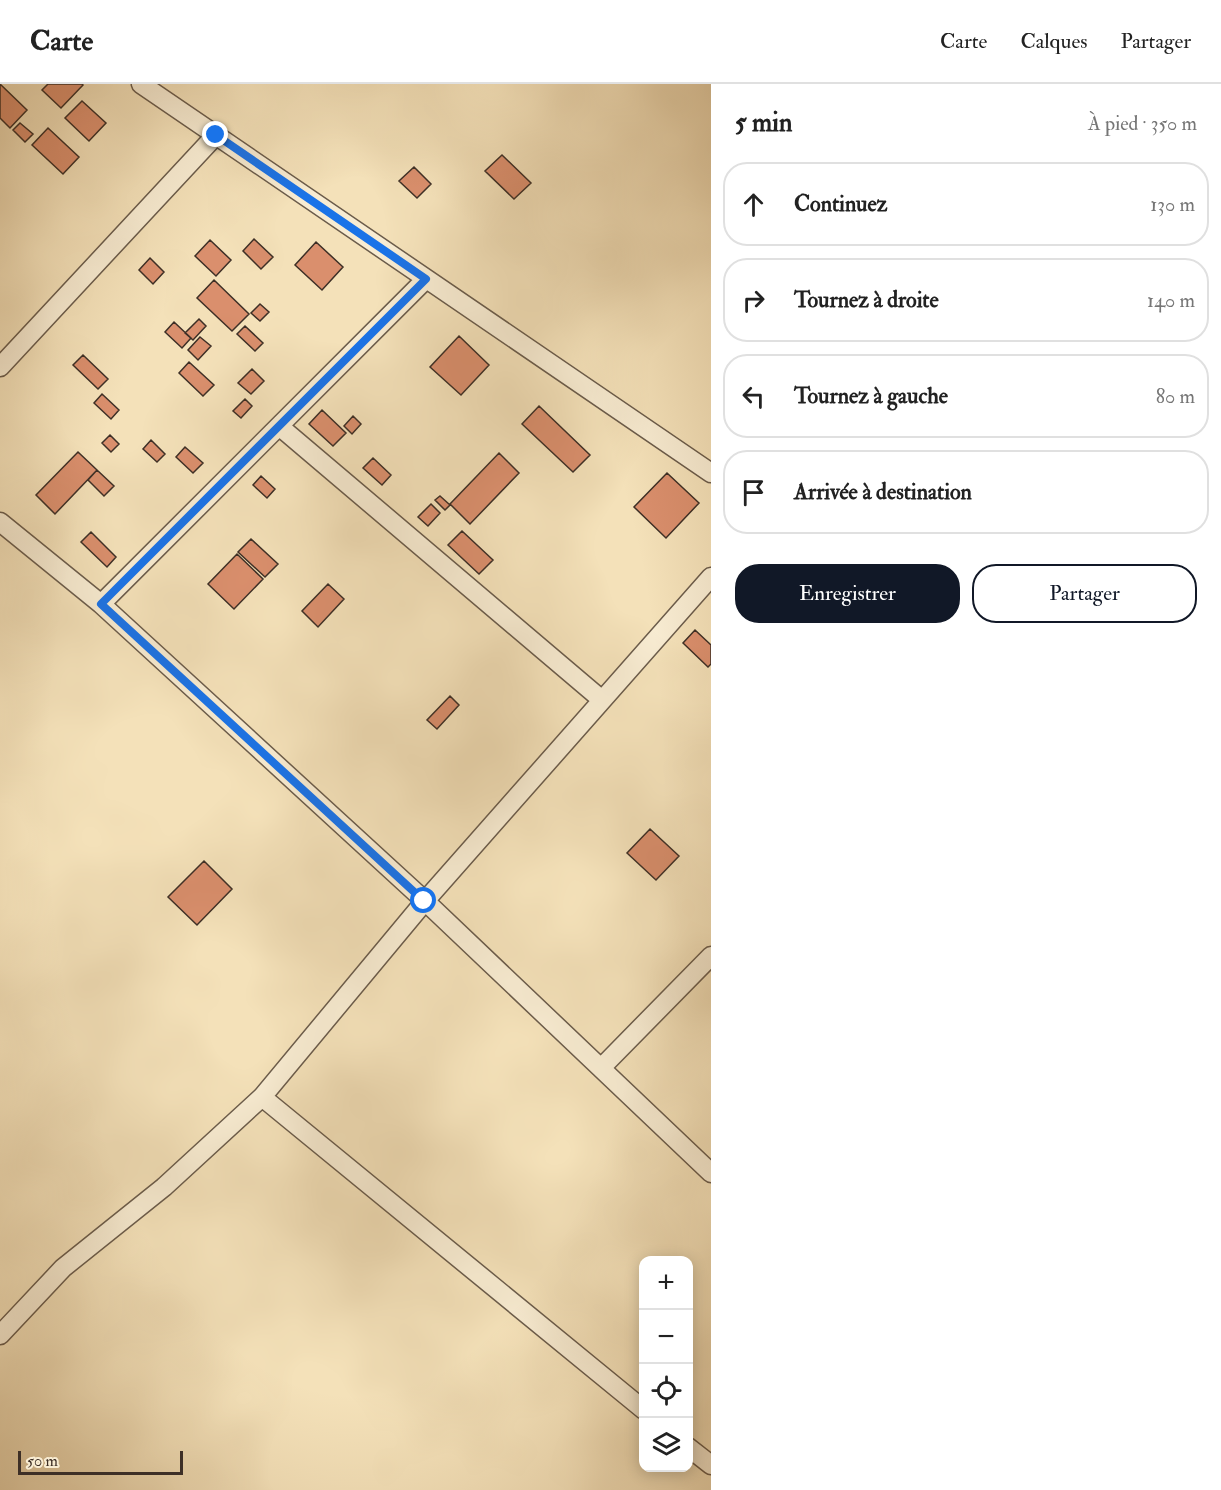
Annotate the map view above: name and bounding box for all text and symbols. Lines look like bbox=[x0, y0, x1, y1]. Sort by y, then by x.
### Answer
text: Carte bbox=[30, 24, 93, 59]
text: Carte bbox=[940, 28, 987, 55]
text: Calques bbox=[1020, 28, 1087, 55]
text: Partager bbox=[1120, 28, 1191, 55]
text: 5 min bbox=[735, 107, 792, 139]
text: À pied · 350 m bbox=[1088, 111, 1197, 136]
route end bbox=[202, 121, 228, 147]
icon: ahead bbox=[737, 188, 770, 221]
text: Continuez bbox=[794, 190, 887, 218]
text: 130 m bbox=[1150, 192, 1195, 217]
icon: right bbox=[737, 284, 770, 317]
text: Tournez à droite bbox=[794, 286, 939, 314]
text: 140 m bbox=[1147, 288, 1195, 313]
icon: left bbox=[737, 380, 770, 413]
text: Tournez à gauche bbox=[794, 382, 948, 410]
text: 80 m bbox=[1156, 384, 1195, 409]
icon: arrive bbox=[737, 476, 770, 509]
text: Arrivée à destination bbox=[794, 478, 972, 506]
button: Enregistrer bbox=[735, 564, 960, 623]
button: Partager bbox=[972, 564, 1197, 623]
route start bbox=[410, 887, 436, 913]
map controls bbox=[639, 1256, 693, 1472]
button: + bbox=[639, 1256, 693, 1310]
button: − bbox=[639, 1310, 693, 1364]
button: locate bbox=[639, 1364, 693, 1418]
button: layers bbox=[639, 1418, 693, 1472]
scale bar bbox=[18, 1448, 183, 1476]
text: 50 m bbox=[27, 1451, 58, 1471]

